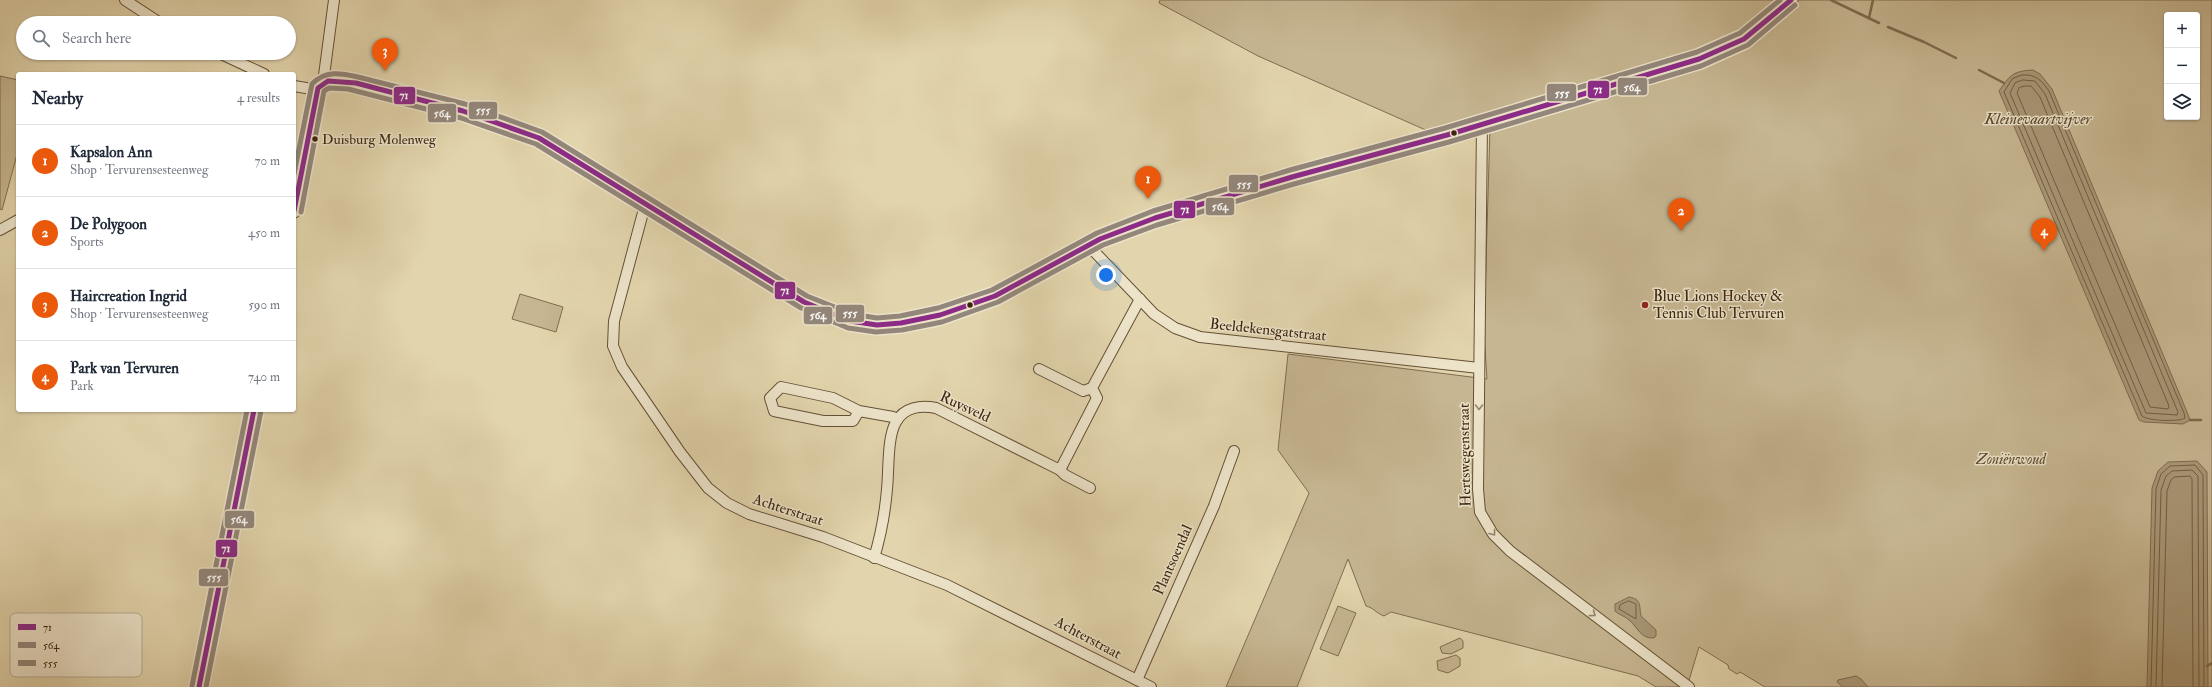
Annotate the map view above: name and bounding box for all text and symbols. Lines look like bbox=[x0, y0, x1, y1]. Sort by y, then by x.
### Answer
map controls bbox=[2164, 12, 2200, 120]
button: + bbox=[2164, 12, 2200, 48]
search box bbox=[16, 16, 296, 60]
icon: search bbox=[30, 27, 52, 49]
text: Search here bbox=[62, 29, 131, 48]
pin: 3 bbox=[372, 38, 398, 71]
button: − bbox=[2164, 48, 2200, 84]
line badge: 564 bbox=[1617, 77, 1648, 96]
line badge: 71 bbox=[1587, 80, 1610, 99]
text: 564 bbox=[1624, 81, 1641, 95]
line badge: 555 bbox=[1546, 83, 1577, 102]
text: 71 bbox=[1594, 83, 1603, 96]
button: layers bbox=[2164, 84, 2200, 120]
line badge: 71 bbox=[393, 86, 416, 105]
text: 555 bbox=[1555, 87, 1569, 100]
text: Nearby bbox=[32, 88, 83, 109]
text: 71 bbox=[400, 89, 409, 102]
text: 4 results bbox=[237, 90, 280, 106]
line badge: 555 bbox=[468, 101, 498, 120]
line badge: 564 bbox=[427, 103, 457, 123]
text: 555 bbox=[476, 104, 490, 117]
text: 564 bbox=[434, 107, 451, 121]
water label: Kleinevaartvijver bbox=[1984, 109, 2092, 129]
unlabelled marker bbox=[1449, 128, 1459, 138]
place label: Duisburg Molenweg bbox=[322, 131, 437, 148]
marker: Duisburg Molenweg bbox=[310, 134, 320, 144]
text: Kapsalon Ann bbox=[70, 143, 152, 162]
text: 1 bbox=[43, 153, 47, 169]
text: 70 m bbox=[255, 153, 280, 169]
text: Shop · Tervurensesteenweg bbox=[70, 162, 208, 178]
pin: 1 bbox=[1135, 166, 1161, 199]
line badge: 555 bbox=[1228, 174, 1259, 193]
text: 555 bbox=[1237, 178, 1251, 191]
line badge: 564 bbox=[1205, 197, 1235, 216]
pin: 2 bbox=[1668, 198, 1694, 231]
line badge: 71 bbox=[1173, 200, 1196, 219]
text: 564 bbox=[1212, 200, 1229, 214]
text: 71 bbox=[1181, 203, 1190, 216]
text: De Polygoon bbox=[70, 215, 147, 234]
pin: 4 bbox=[2031, 218, 2057, 251]
text: 2 bbox=[42, 225, 48, 241]
text: 450 m bbox=[248, 225, 280, 241]
text: Sports bbox=[70, 234, 104, 250]
your location bbox=[1096, 265, 1116, 285]
line badge: 71 bbox=[774, 281, 796, 300]
text: 71 bbox=[781, 284, 790, 297]
text: Haircreation Ingrid bbox=[70, 287, 187, 306]
place label: Blue Lions Hockey & Tennis Club Tervuren bbox=[1653, 287, 1785, 323]
text: 3 bbox=[43, 297, 48, 313]
text: 590 m bbox=[248, 297, 280, 313]
unlabelled marker bbox=[965, 300, 975, 310]
marker: Blue Lions Hockey & Tennis Club Tervuren bbox=[1640, 300, 1650, 310]
line badge: 555 bbox=[835, 304, 865, 323]
text: Shop · Tervurensesteenweg bbox=[70, 306, 208, 322]
line badge: 564 bbox=[803, 306, 833, 325]
text: 555 bbox=[843, 307, 857, 320]
text: 564 bbox=[810, 309, 827, 323]
street label: Beeldekensgatstraat bbox=[1209, 314, 1327, 346]
text: Park van Tervuren bbox=[70, 359, 179, 378]
text: 4 bbox=[41, 369, 49, 385]
text: 740 m bbox=[248, 369, 280, 385]
text: Park bbox=[70, 378, 94, 394]
street label: Ruysveld bbox=[937, 387, 994, 427]
street label: Hertswegenstraat bbox=[1455, 403, 1475, 507]
one-way arrow bbox=[1475, 404, 1483, 410]
park label: Zoniënwoud bbox=[1975, 450, 2048, 469]
street label: Achterstraat bbox=[749, 489, 826, 530]
line badge: 564 bbox=[224, 510, 255, 529]
text: 564 bbox=[231, 513, 248, 527]
street label: Plantsoendal bbox=[1149, 522, 1197, 598]
one-way arrow bbox=[1488, 528, 1495, 535]
line badge: 71 bbox=[215, 539, 238, 558]
text: 71 bbox=[222, 542, 231, 555]
line badge: 555 bbox=[198, 568, 229, 587]
text: 555 bbox=[207, 571, 221, 584]
one-way arrow bbox=[1589, 609, 1596, 616]
street label: Achterstraat bbox=[1050, 612, 1125, 664]
legend bbox=[10, 613, 142, 677]
text: 71 bbox=[43, 621, 52, 634]
text: 564 bbox=[43, 639, 60, 652]
text: 555 bbox=[43, 657, 58, 670]

